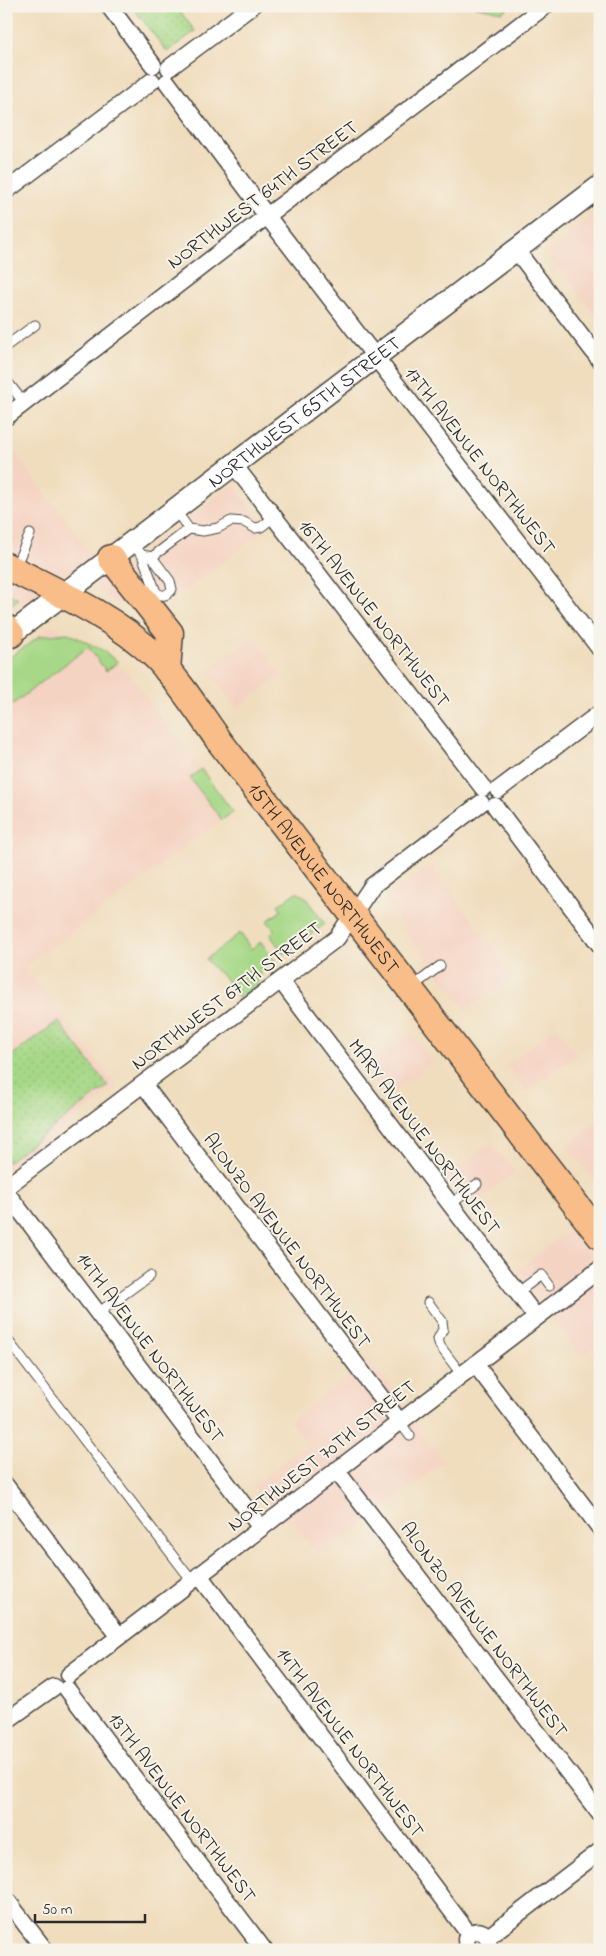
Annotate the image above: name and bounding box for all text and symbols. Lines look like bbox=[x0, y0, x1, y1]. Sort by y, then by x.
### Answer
street label: NORTHWEST 64TH STREET bbox=[162, 114, 365, 278]
street label: NORTHWEST 65TH STREET bbox=[202, 331, 408, 497]
street label: 17TH AVENUE NORTHWEST bbox=[396, 361, 562, 562]
street label: 16TH AVENUE NORTHWEST bbox=[290, 514, 456, 715]
street label: 15TH AVENUE NORTHWEST bbox=[239, 778, 406, 981]
street label: NORTHWEST 67TH STREET bbox=[126, 915, 329, 1079]
street label: MARY AVENUE NORTHWEST bbox=[340, 1034, 506, 1241]
street label: ALONZO AVENUE NORTHWEST bbox=[195, 1127, 377, 1356]
street label: 14TH AVENUE NORTHWEST bbox=[68, 1247, 230, 1450]
street label: NORTHWEST 70TH STREET bbox=[222, 1374, 423, 1540]
street label: ALONZO AVENUE NORTHWEST bbox=[392, 1516, 574, 1745]
street label: 14TH AVENUE NORTHWEST bbox=[268, 1642, 430, 1845]
street label: 13TH AVENUE NORTHWEST bbox=[100, 1707, 262, 1910]
scale bar bbox=[35, 1891, 145, 1923]
text: 50 m bbox=[42, 1899, 73, 1921]

